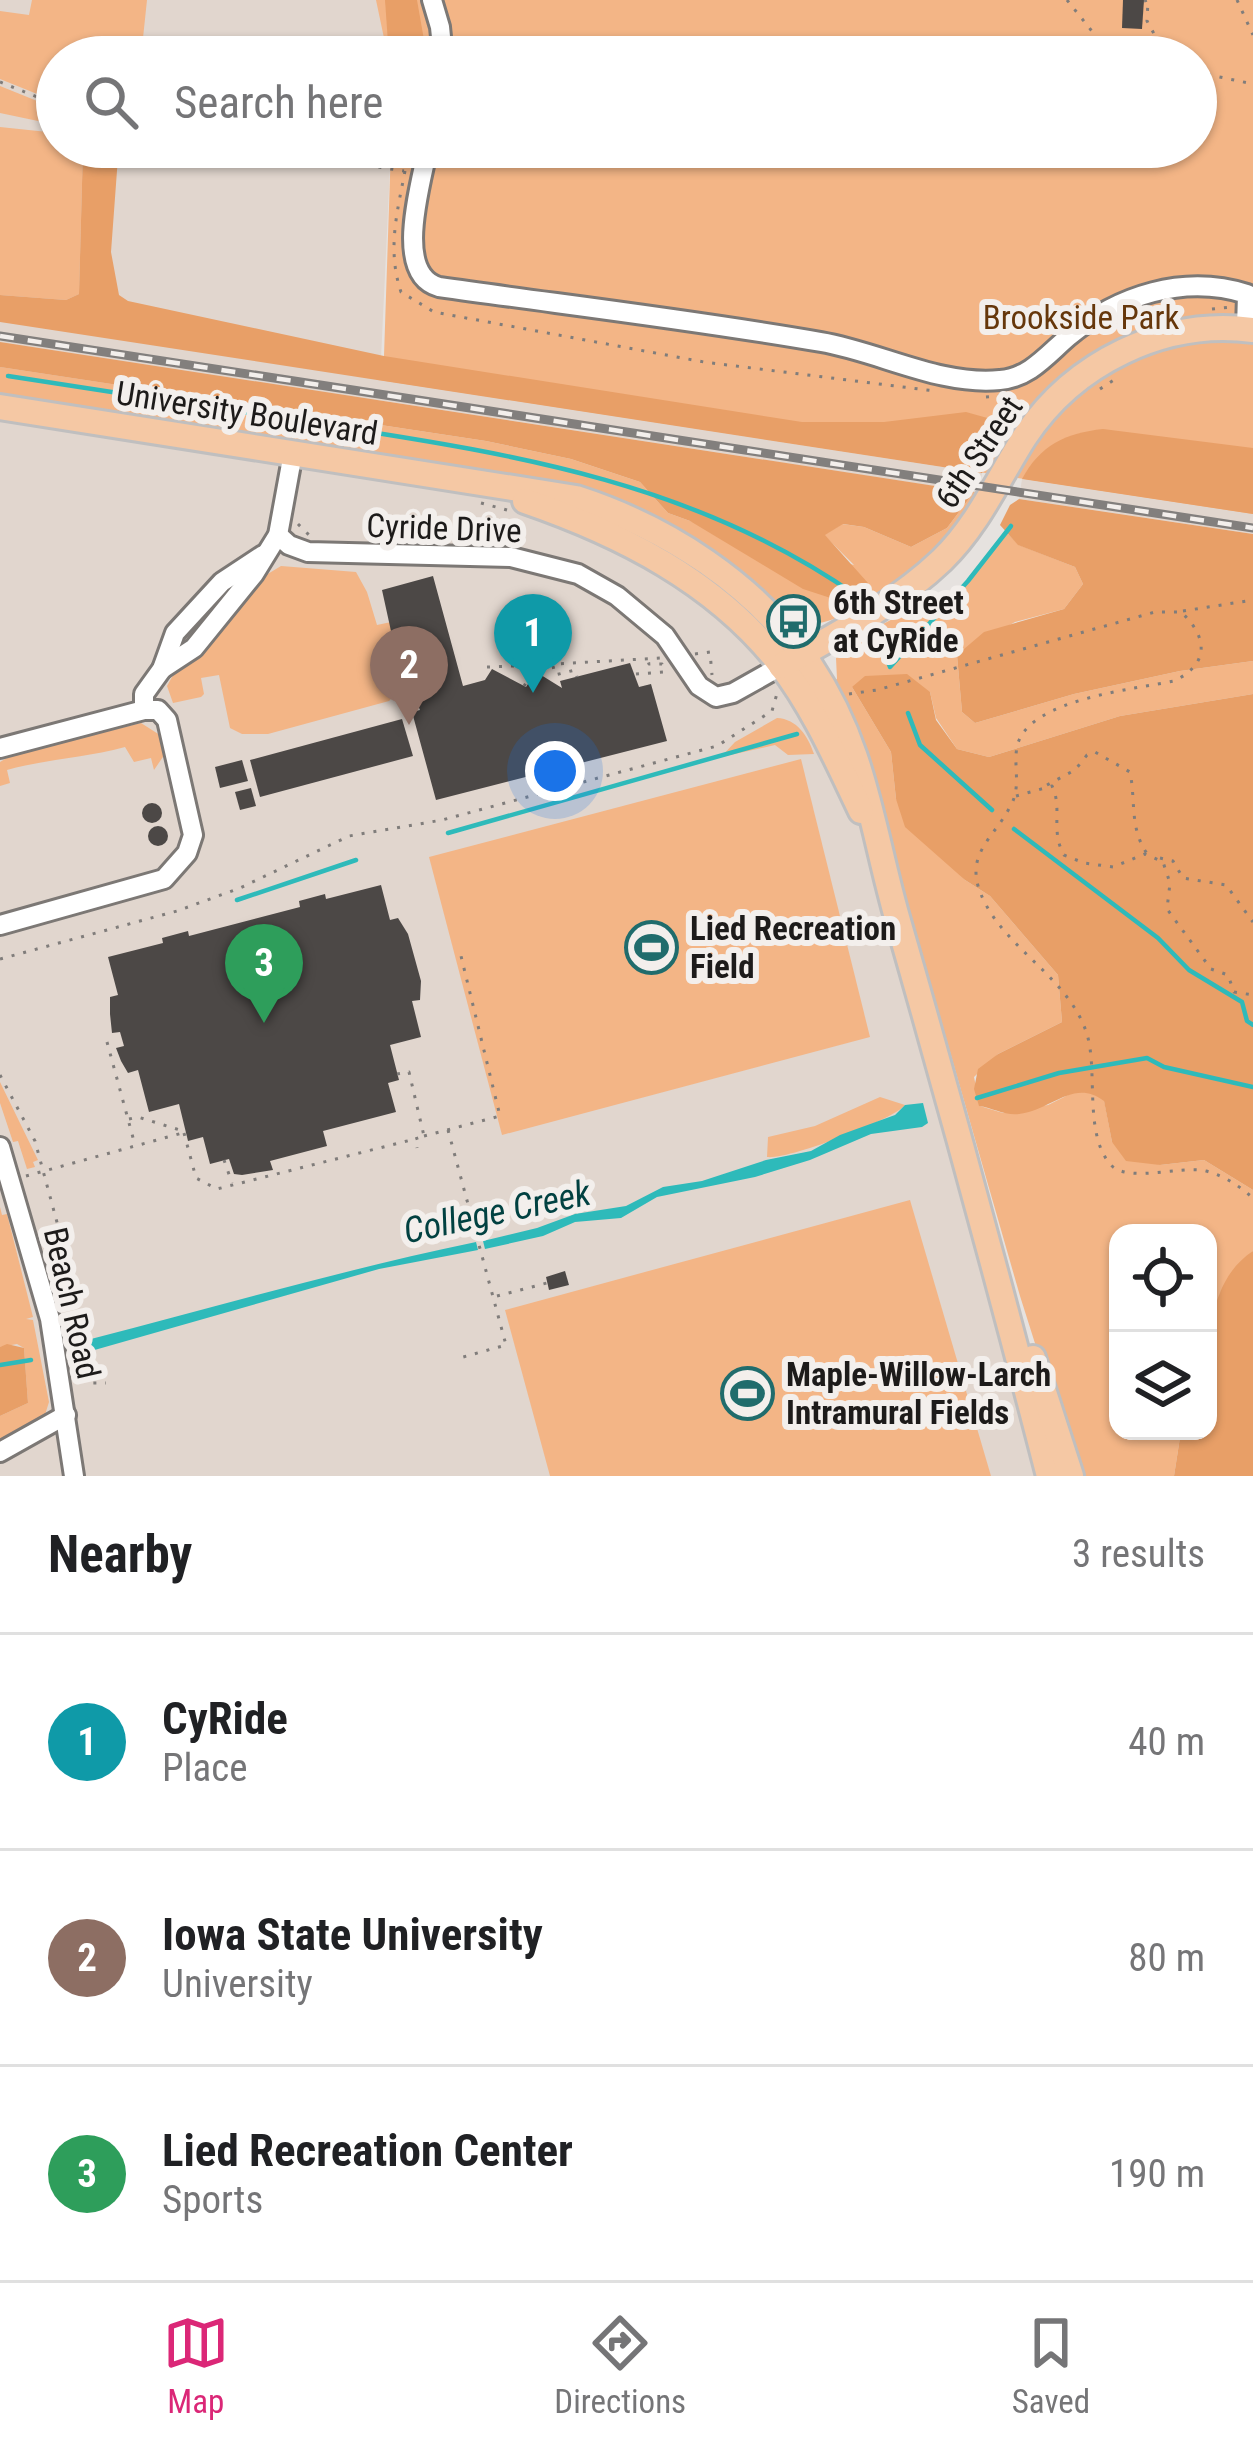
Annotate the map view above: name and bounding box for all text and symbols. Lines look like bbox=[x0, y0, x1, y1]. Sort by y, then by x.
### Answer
search box bbox=[36, 36, 1217, 168]
icon: search bbox=[78, 69, 144, 135]
text: Search here bbox=[174, 76, 383, 129]
park label: Brookside Park bbox=[983, 298, 1179, 337]
street label: University Boulevard bbox=[113, 373, 381, 453]
street label: 6th Street bbox=[927, 388, 1031, 516]
street label: Cyride Drive bbox=[366, 506, 522, 550]
place label: 6th Street at CyRide bbox=[833, 583, 964, 660]
bus stop icon: 6th Street at CyRide bbox=[766, 593, 822, 649]
pin: 1 bbox=[494, 594, 572, 693]
pin: 2 bbox=[370, 626, 448, 725]
your location bbox=[525, 741, 585, 801]
place label: Lied Recreation Field bbox=[690, 909, 896, 986]
sports icon: Lied Recreation Field bbox=[623, 919, 679, 975]
pin: 3 bbox=[225, 924, 303, 1023]
water label: College Creek bbox=[400, 1171, 596, 1252]
street label: Beach Road bbox=[36, 1223, 108, 1383]
map controls bbox=[1109, 1224, 1217, 1440]
button: locate bbox=[1109, 1224, 1217, 1332]
button: layers bbox=[1109, 1332, 1217, 1440]
place label: Maple-Willow-Larch Intramural Fields bbox=[786, 1355, 1051, 1432]
sports icon: Maple-Willow-Larch Intramural Fields bbox=[719, 1365, 775, 1421]
text: Nearby bbox=[48, 1525, 192, 1584]
text: 3 results bbox=[1072, 1531, 1205, 1577]
text: CyRide bbox=[162, 1692, 288, 1745]
text: 1 bbox=[77, 1719, 97, 1765]
text: 40 m bbox=[1128, 1719, 1205, 1765]
text: Place bbox=[162, 1745, 248, 1791]
text: Iowa State University bbox=[162, 1908, 543, 1961]
text: 2 bbox=[77, 1935, 97, 1981]
text: 80 m bbox=[1128, 1935, 1205, 1981]
text: University bbox=[162, 1961, 313, 2007]
text: Lied Recreation Center bbox=[162, 2124, 573, 2177]
text: 3 bbox=[77, 2151, 97, 2197]
text: 190 m bbox=[1109, 2151, 1205, 2197]
text: Sports bbox=[162, 2177, 263, 2223]
tab: Map bbox=[163, 2310, 229, 2421]
tab: Directions bbox=[554, 2310, 686, 2421]
tab: Saved bbox=[1012, 2310, 1090, 2421]

